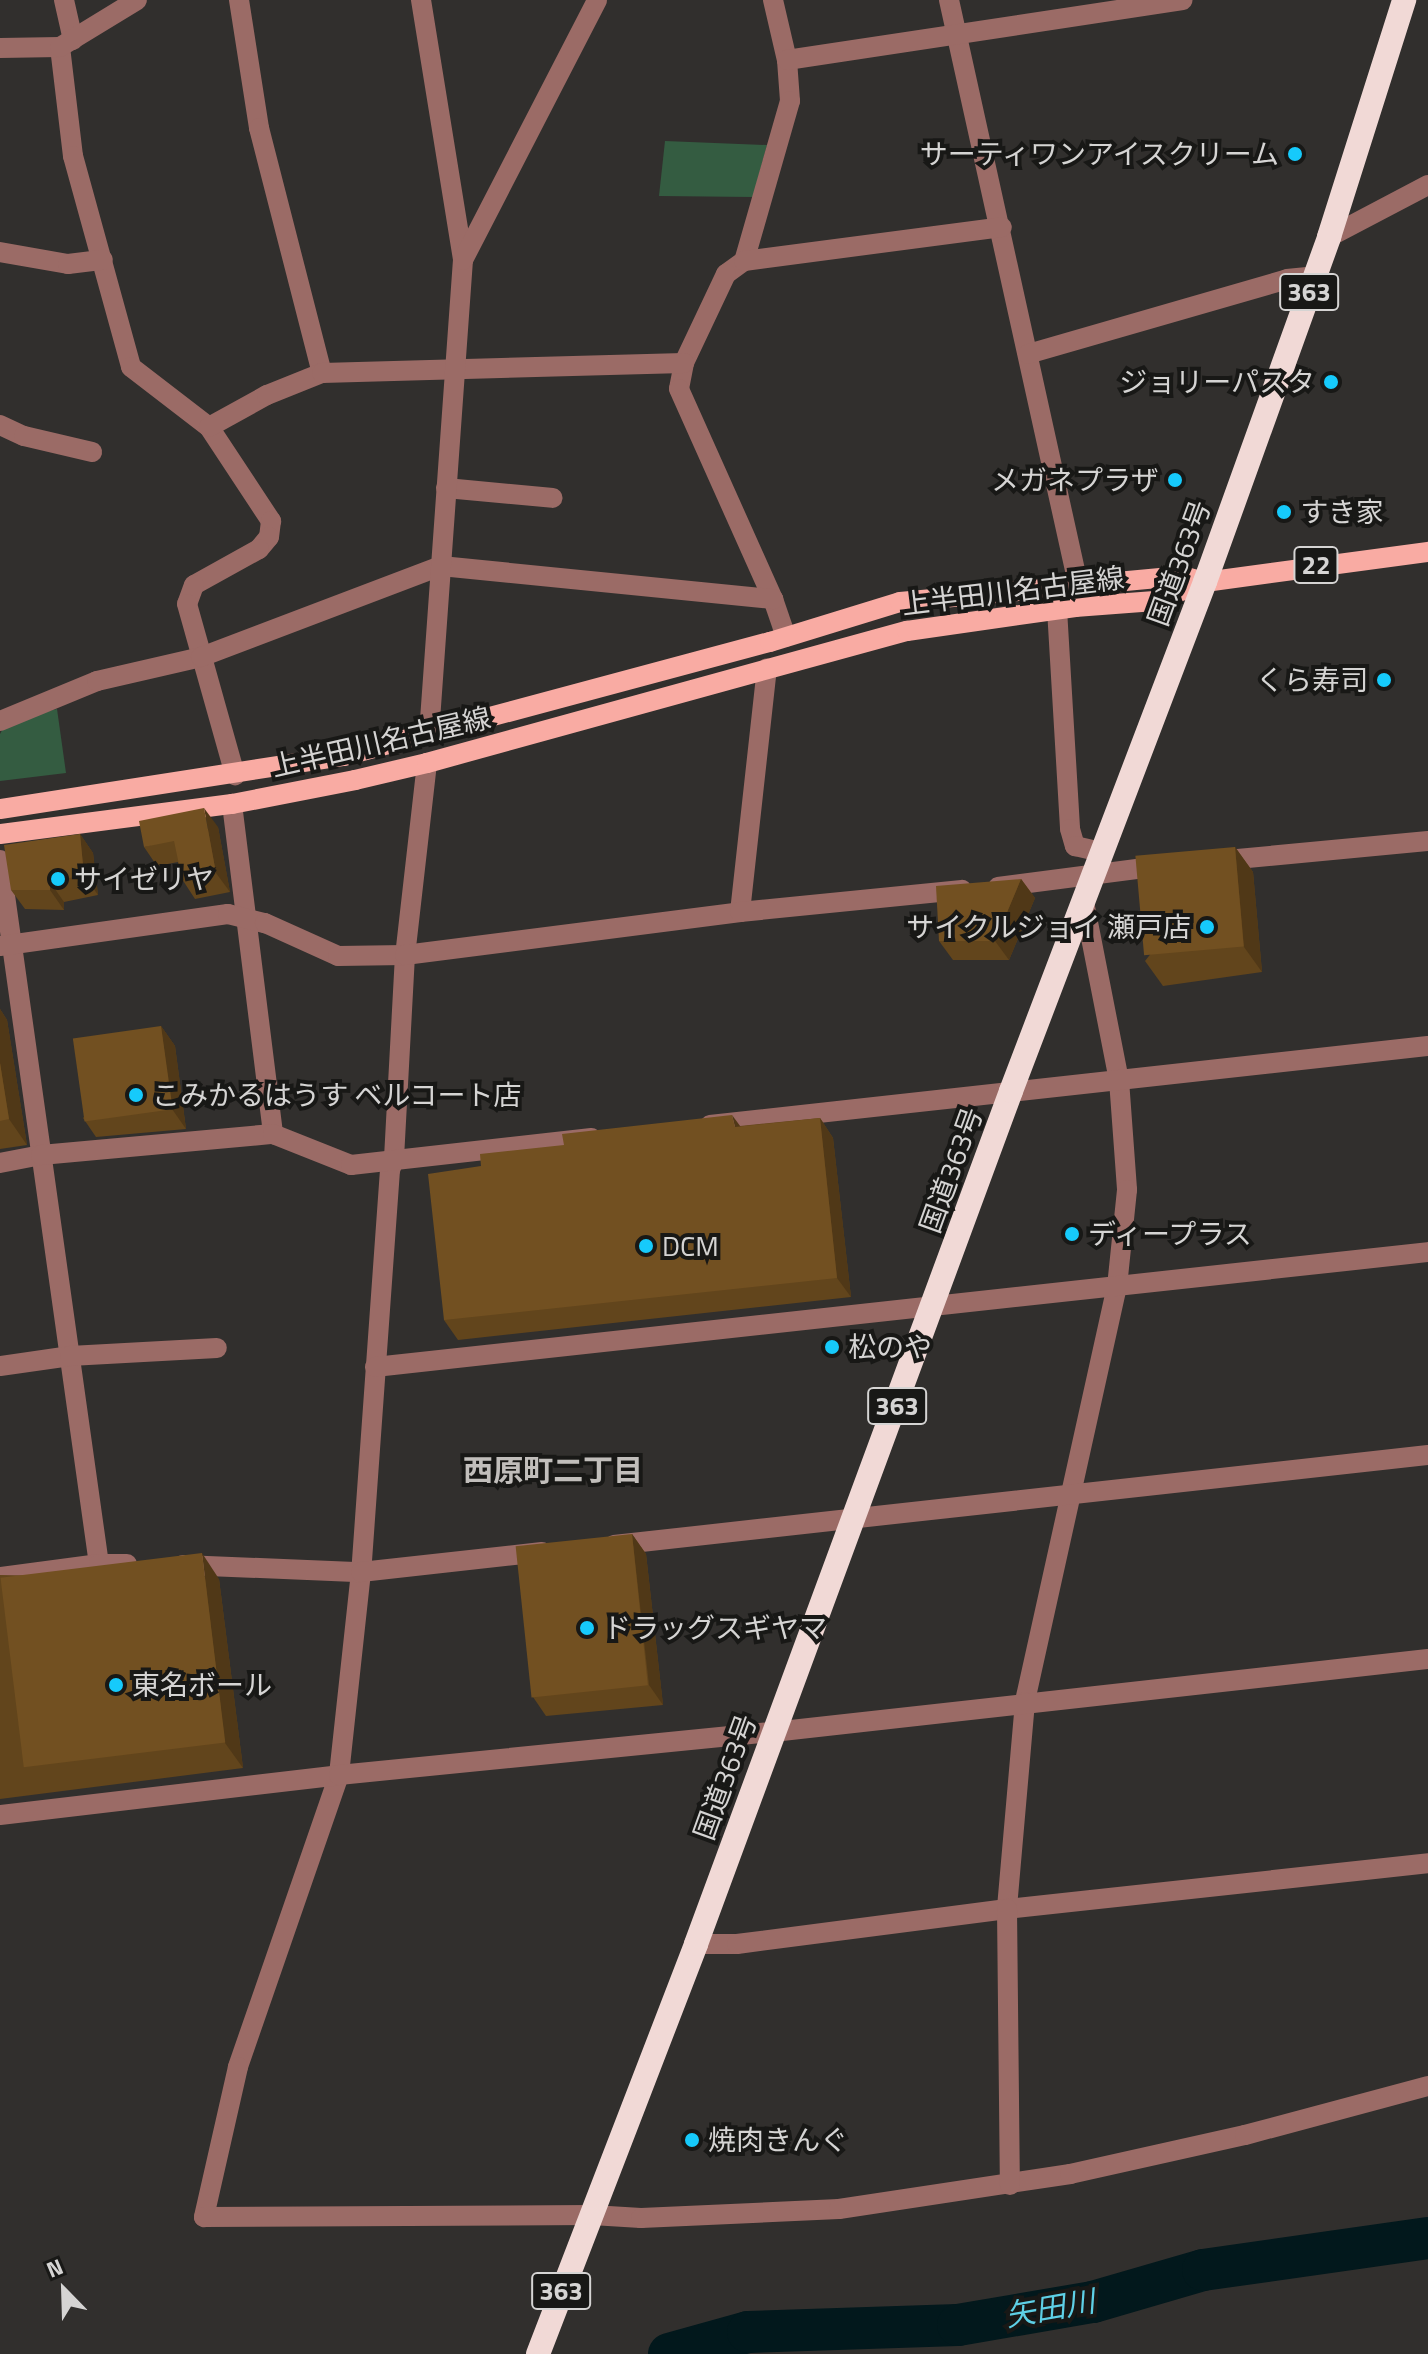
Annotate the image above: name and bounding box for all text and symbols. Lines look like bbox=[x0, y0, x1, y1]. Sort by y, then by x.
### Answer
place label: サーティワンアイスクリーム bbox=[915, 137, 1279, 171]
marker: サーティワンアイスクリーム bbox=[1286, 145, 1304, 163]
road number: 363 bbox=[1279, 270, 1339, 314]
place label: ジョリーパスタ bbox=[1119, 365, 1315, 399]
marker: ジョリーパスタ bbox=[1322, 373, 1340, 391]
place label: メガネプラザ bbox=[991, 463, 1159, 497]
marker: メガネプラザ bbox=[1166, 471, 1184, 489]
place label: すき家 bbox=[1300, 495, 1384, 529]
street label: 国道363号 bbox=[1141, 496, 1217, 630]
marker: すき家 bbox=[1275, 503, 1293, 521]
road number: 22 bbox=[1292, 543, 1340, 587]
street label: 上半田川名古屋線 bbox=[900, 561, 1126, 621]
place label: くら寿司 bbox=[1256, 663, 1368, 697]
marker: くら寿司 bbox=[1375, 671, 1393, 689]
street label: 上半田川名古屋線 bbox=[268, 700, 494, 784]
place label: サイゼリヤ bbox=[74, 862, 214, 896]
marker: サイゼリヤ bbox=[49, 870, 67, 888]
place label: サイクルジョイ 瀬戸店 bbox=[905, 910, 1191, 944]
marker: サイクルジョイ 瀬戸店 bbox=[1198, 918, 1216, 936]
place label: こみかるはうす ベルコート店 bbox=[152, 1078, 522, 1112]
marker: こみかるはうす ベルコート店 bbox=[127, 1086, 145, 1104]
street label: 国道363号 bbox=[913, 1103, 989, 1237]
place label: ディープラス bbox=[1088, 1217, 1256, 1251]
marker: ディープラス bbox=[1063, 1225, 1081, 1243]
place label: DCM bbox=[662, 1229, 719, 1263]
marker: DCM bbox=[637, 1237, 655, 1255]
place label: 松のや bbox=[848, 1330, 932, 1364]
marker: 松のや bbox=[823, 1338, 841, 1356]
road number: 363 bbox=[867, 1384, 927, 1428]
district label: 西原町二丁目 bbox=[463, 1452, 643, 1488]
place label: ドラッグスギヤマ bbox=[603, 1611, 827, 1645]
marker: ドラッグスギヤマ bbox=[578, 1619, 596, 1637]
place label: 東名ボール bbox=[132, 1668, 272, 1702]
marker: 東名ボール bbox=[107, 1676, 125, 1694]
street label: 国道363号 bbox=[687, 1710, 763, 1844]
place label: 焼肉きんぐ bbox=[708, 2123, 848, 2157]
marker: 焼肉きんぐ bbox=[683, 2131, 701, 2149]
text: N bbox=[41, 2249, 68, 2287]
north arrow bbox=[24, 2250, 104, 2330]
road number: 363 bbox=[531, 2269, 591, 2313]
water label: 矢田川 bbox=[1003, 2282, 1097, 2334]

